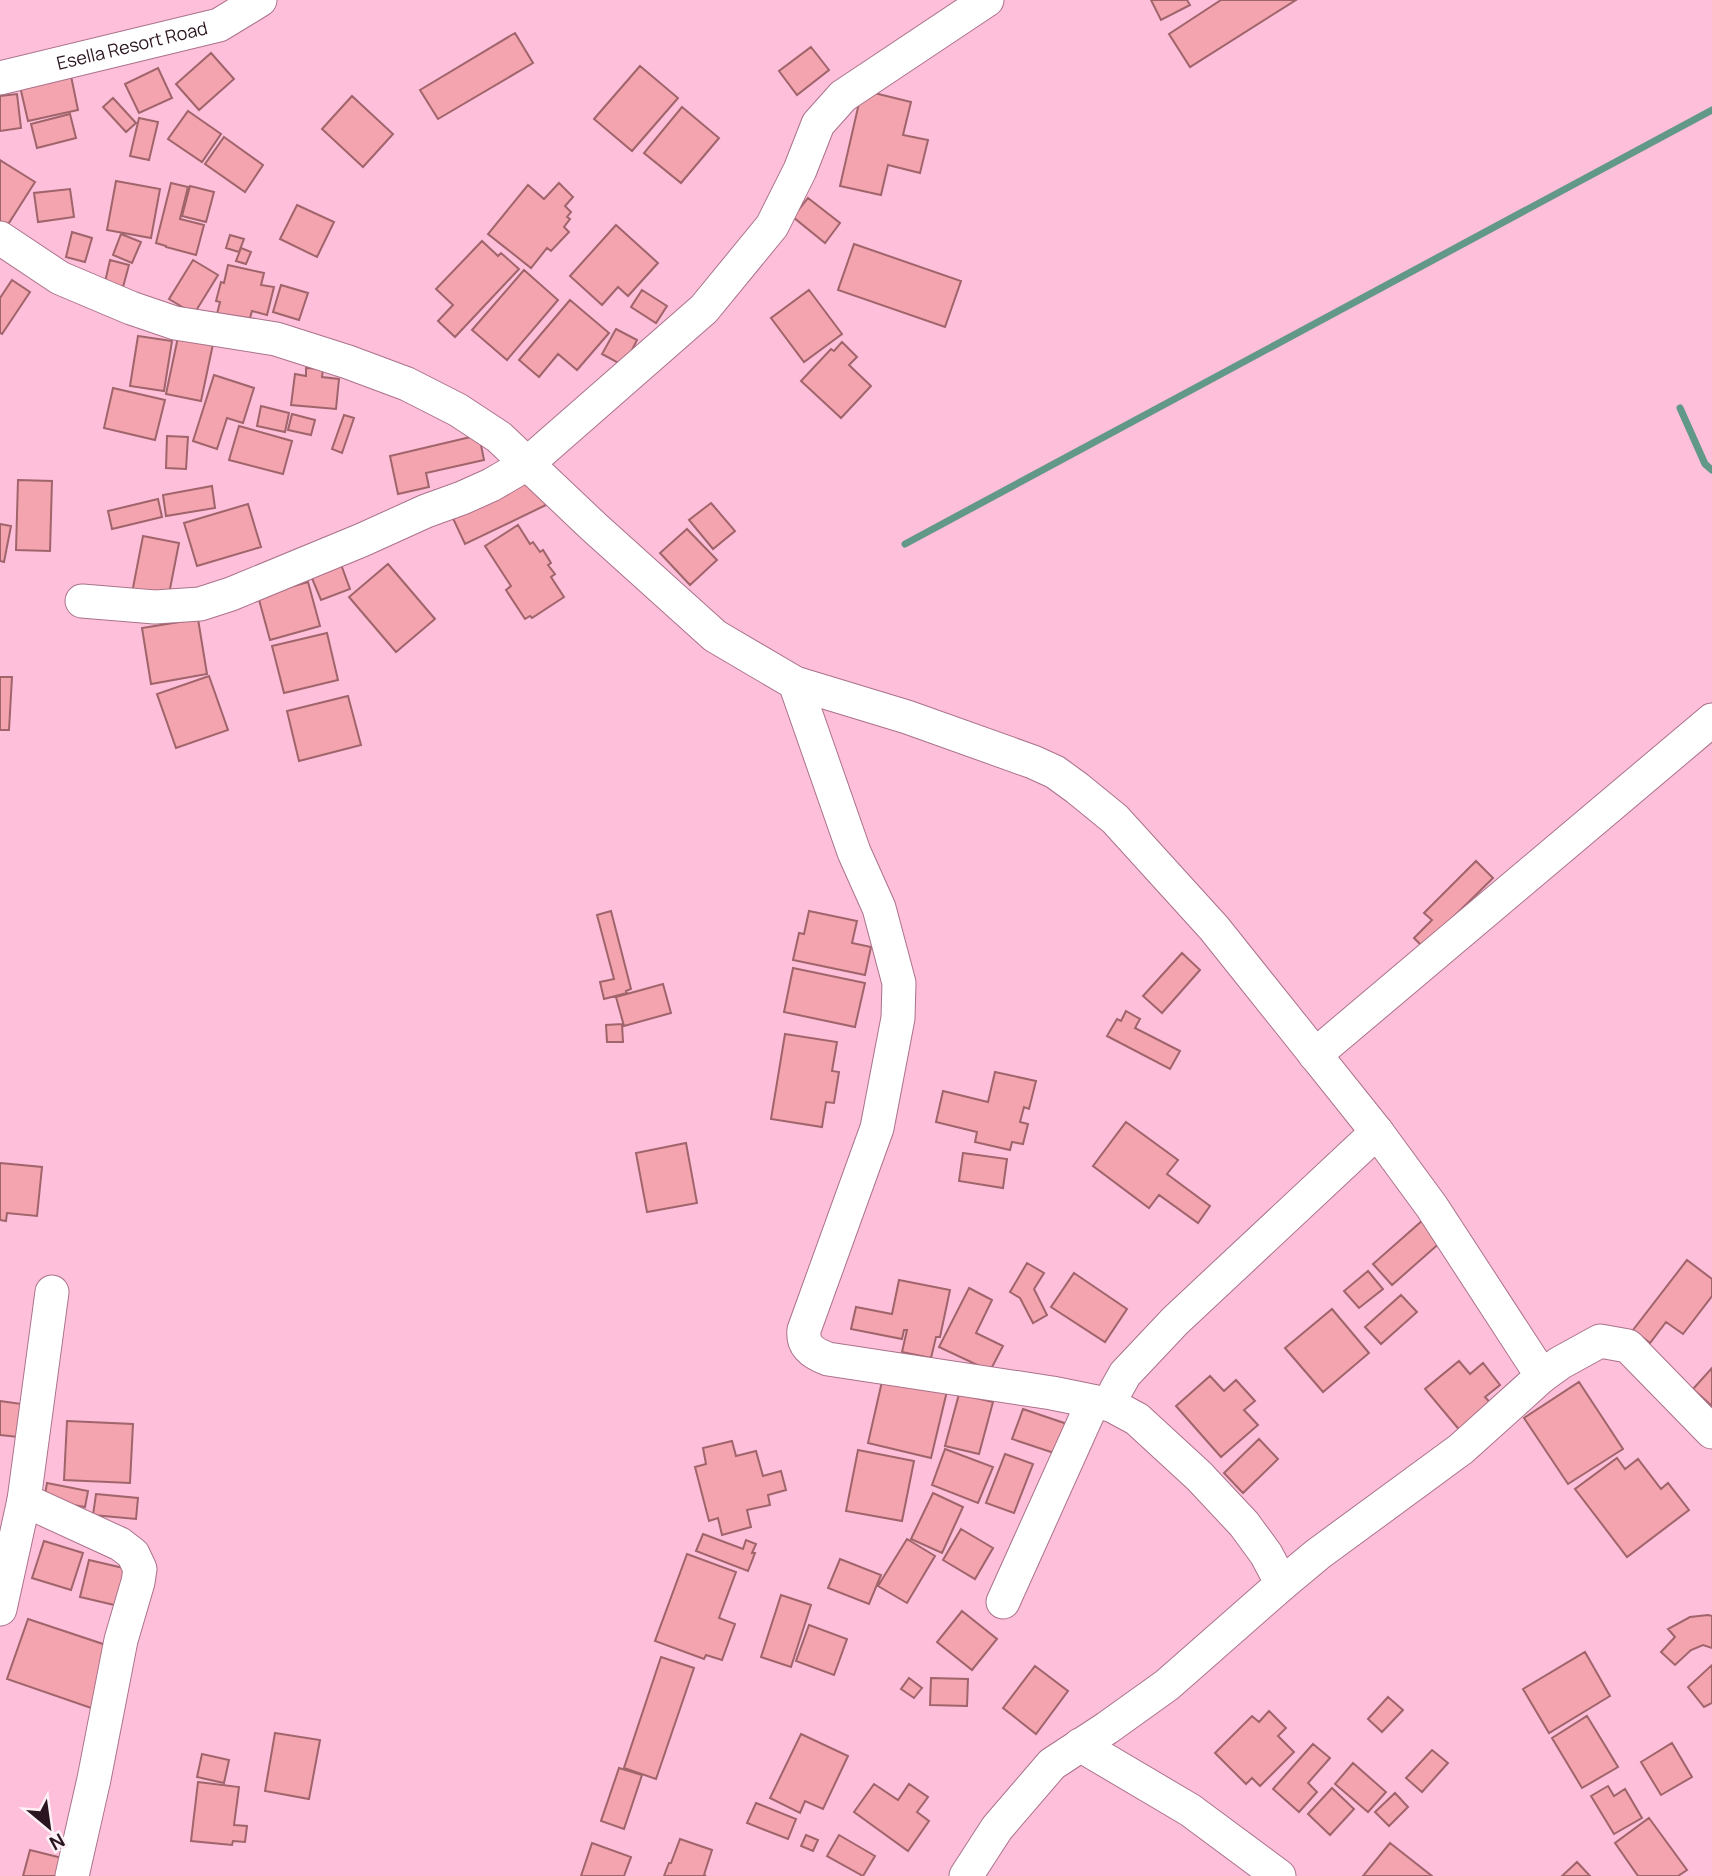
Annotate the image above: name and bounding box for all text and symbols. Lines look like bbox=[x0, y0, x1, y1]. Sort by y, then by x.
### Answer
street label: Esella Resort Road bbox=[54, 15, 210, 75]
north arrow bbox=[14, 1792, 84, 1862]
text: N bbox=[45, 1827, 70, 1857]

